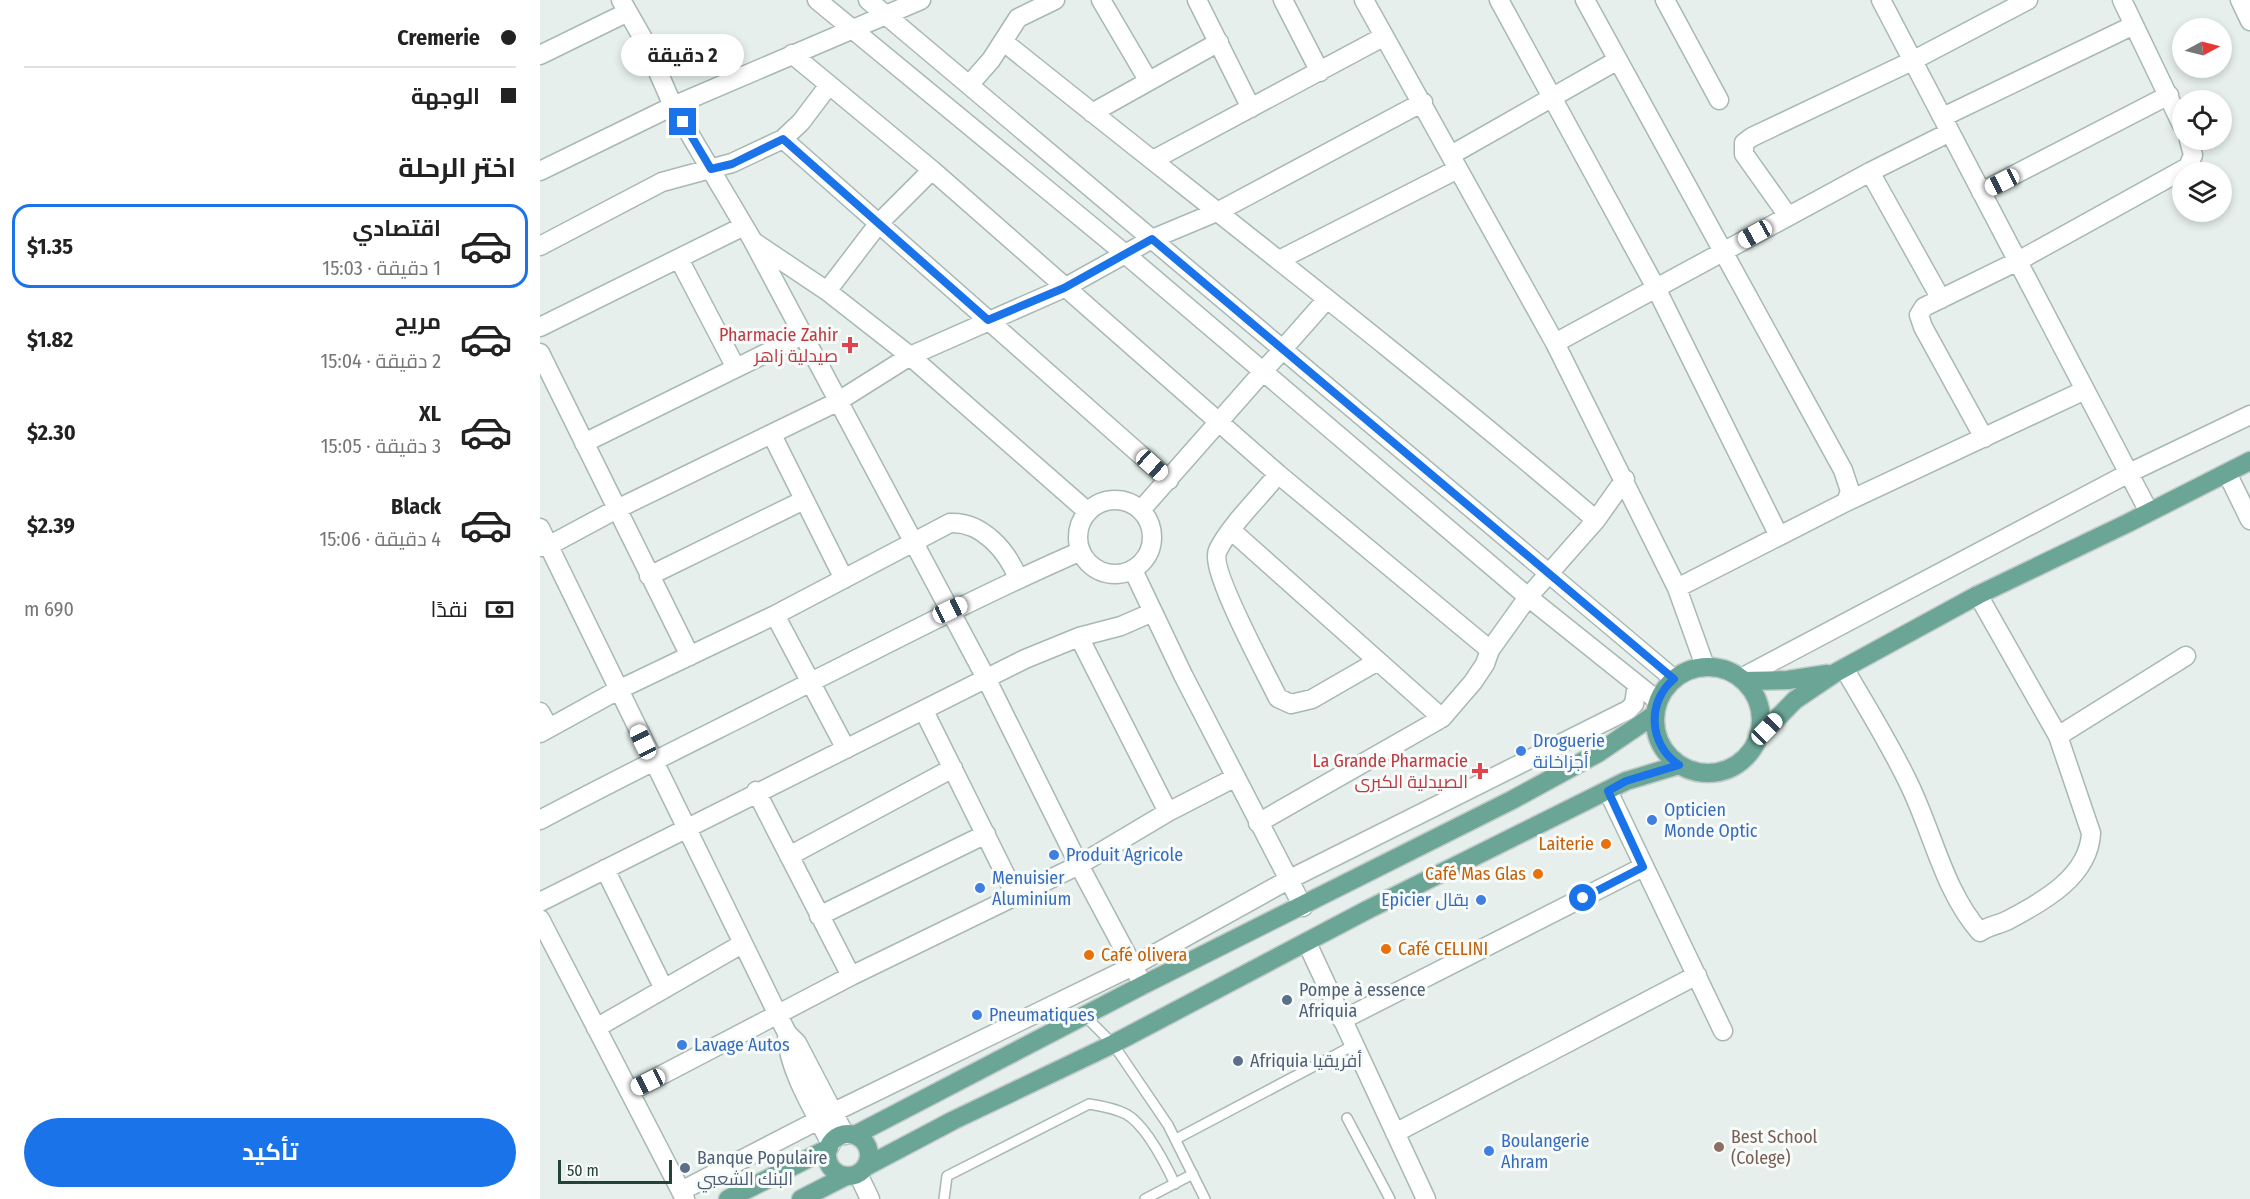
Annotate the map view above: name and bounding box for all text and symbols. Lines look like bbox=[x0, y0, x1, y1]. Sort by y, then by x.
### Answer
north arrow bbox=[2172, 18, 2232, 78]
map controls bbox=[2172, 18, 2232, 222]
text: Cremerie bbox=[397, 24, 480, 51]
callout: 2 دقيقة bbox=[622, 35, 744, 77]
text: 2 دقيقة bbox=[648, 43, 717, 67]
text: الوجهة bbox=[411, 83, 480, 110]
button: locate bbox=[2172, 90, 2232, 150]
route end bbox=[669, 108, 696, 135]
text: اختر الرحلة bbox=[398, 152, 516, 184]
button: layers bbox=[2172, 162, 2232, 222]
car bbox=[1982, 166, 2022, 198]
text: اقتصادي bbox=[352, 215, 441, 242]
car bbox=[1735, 217, 1775, 251]
icon: car bbox=[459, 219, 513, 273]
text: $1.35 bbox=[27, 233, 73, 260]
text: 1 دقيقة · 15:03 bbox=[322, 256, 441, 280]
text: مريح bbox=[395, 308, 441, 335]
icon: car bbox=[459, 312, 513, 366]
place label: Pharmacie Zahir صيدلية زاهر bbox=[719, 324, 839, 367]
text: $1.82 bbox=[27, 326, 73, 353]
marker: Pharmacie Zahir صيدلية زاهر bbox=[843, 338, 857, 352]
text: 2 دقيقة · 15:04 bbox=[320, 349, 441, 373]
text: XL bbox=[419, 400, 441, 427]
icon: car bbox=[459, 405, 513, 459]
text: $2.30 bbox=[27, 419, 76, 446]
text: 3 دقيقة · 15:05 bbox=[321, 434, 441, 458]
car bbox=[1133, 446, 1171, 484]
text: Black bbox=[391, 493, 441, 520]
icon: car bbox=[459, 498, 513, 552]
text: $2.39 bbox=[27, 512, 75, 539]
text: 4 دقيقة · 15:06 bbox=[319, 527, 441, 551]
icon: cash bbox=[483, 593, 516, 626]
car bbox=[930, 594, 970, 626]
text: نقدًا bbox=[430, 596, 468, 623]
text: 690 m bbox=[24, 597, 74, 621]
car bbox=[1748, 710, 1786, 748]
car bbox=[627, 722, 659, 762]
place label: Droguerie أجزاخانة bbox=[1533, 730, 1605, 773]
marker: Droguerie أجزاخانة bbox=[1514, 744, 1528, 758]
place label: La Grande Pharmacie الصيدلية الكبرى bbox=[1313, 750, 1468, 793]
marker: La Grande Pharmacie الصيدلية الكبرى bbox=[1473, 764, 1487, 778]
place label: Opticien Monde Optic bbox=[1664, 799, 1758, 842]
marker: Opticien Monde Optic bbox=[1645, 813, 1659, 827]
place label: Laiterie bbox=[1539, 833, 1594, 855]
marker: Laiterie bbox=[1599, 837, 1613, 851]
place label: Produit Agricole bbox=[1066, 844, 1183, 866]
marker: Produit Agricole bbox=[1047, 848, 1061, 862]
place label: Café Mas Glas bbox=[1425, 863, 1526, 885]
place label: Menuisier Aluminium bbox=[992, 867, 1071, 910]
marker: Café Mas Glas bbox=[1531, 867, 1545, 881]
marker: Menuisier Aluminium bbox=[973, 881, 987, 895]
route start bbox=[1569, 884, 1596, 911]
place label: Epicier بقال bbox=[1381, 889, 1469, 911]
marker: Epicier بقال bbox=[1474, 893, 1488, 907]
place label: Café CELLINI bbox=[1398, 938, 1488, 960]
marker: Café CELLINI bbox=[1379, 942, 1393, 956]
place label: Café olivera bbox=[1101, 944, 1188, 966]
marker: Café olivera bbox=[1082, 948, 1096, 962]
place label: Pompe à essence Afriquia bbox=[1299, 979, 1426, 1022]
marker: Pompe à essence Afriquia bbox=[1280, 993, 1294, 1007]
place label: Pneumatiques bbox=[989, 1004, 1095, 1026]
marker: Pneumatiques bbox=[970, 1008, 984, 1022]
place label: Lavage Autos bbox=[694, 1034, 790, 1056]
marker: Lavage Autos bbox=[675, 1038, 689, 1052]
place label: Afriquia أفريقيا bbox=[1250, 1050, 1362, 1072]
marker: Afriquia أفريقيا bbox=[1231, 1054, 1245, 1068]
car bbox=[628, 1066, 668, 1098]
button: تأكيد bbox=[24, 1118, 516, 1187]
place label: Best School (Colege) bbox=[1731, 1126, 1818, 1169]
place label: Boulangerie Ahram bbox=[1501, 1130, 1590, 1173]
marker: Best School (Colege) bbox=[1712, 1140, 1726, 1154]
marker: Boulangerie Ahram bbox=[1482, 1144, 1496, 1158]
place label: Banque Populaire البنك الشعبي bbox=[697, 1147, 827, 1193]
scale bar bbox=[558, 1157, 672, 1184]
text: 50 m bbox=[567, 1161, 599, 1180]
marker: Banque Populaire البنك الشعبي bbox=[678, 1161, 692, 1175]

